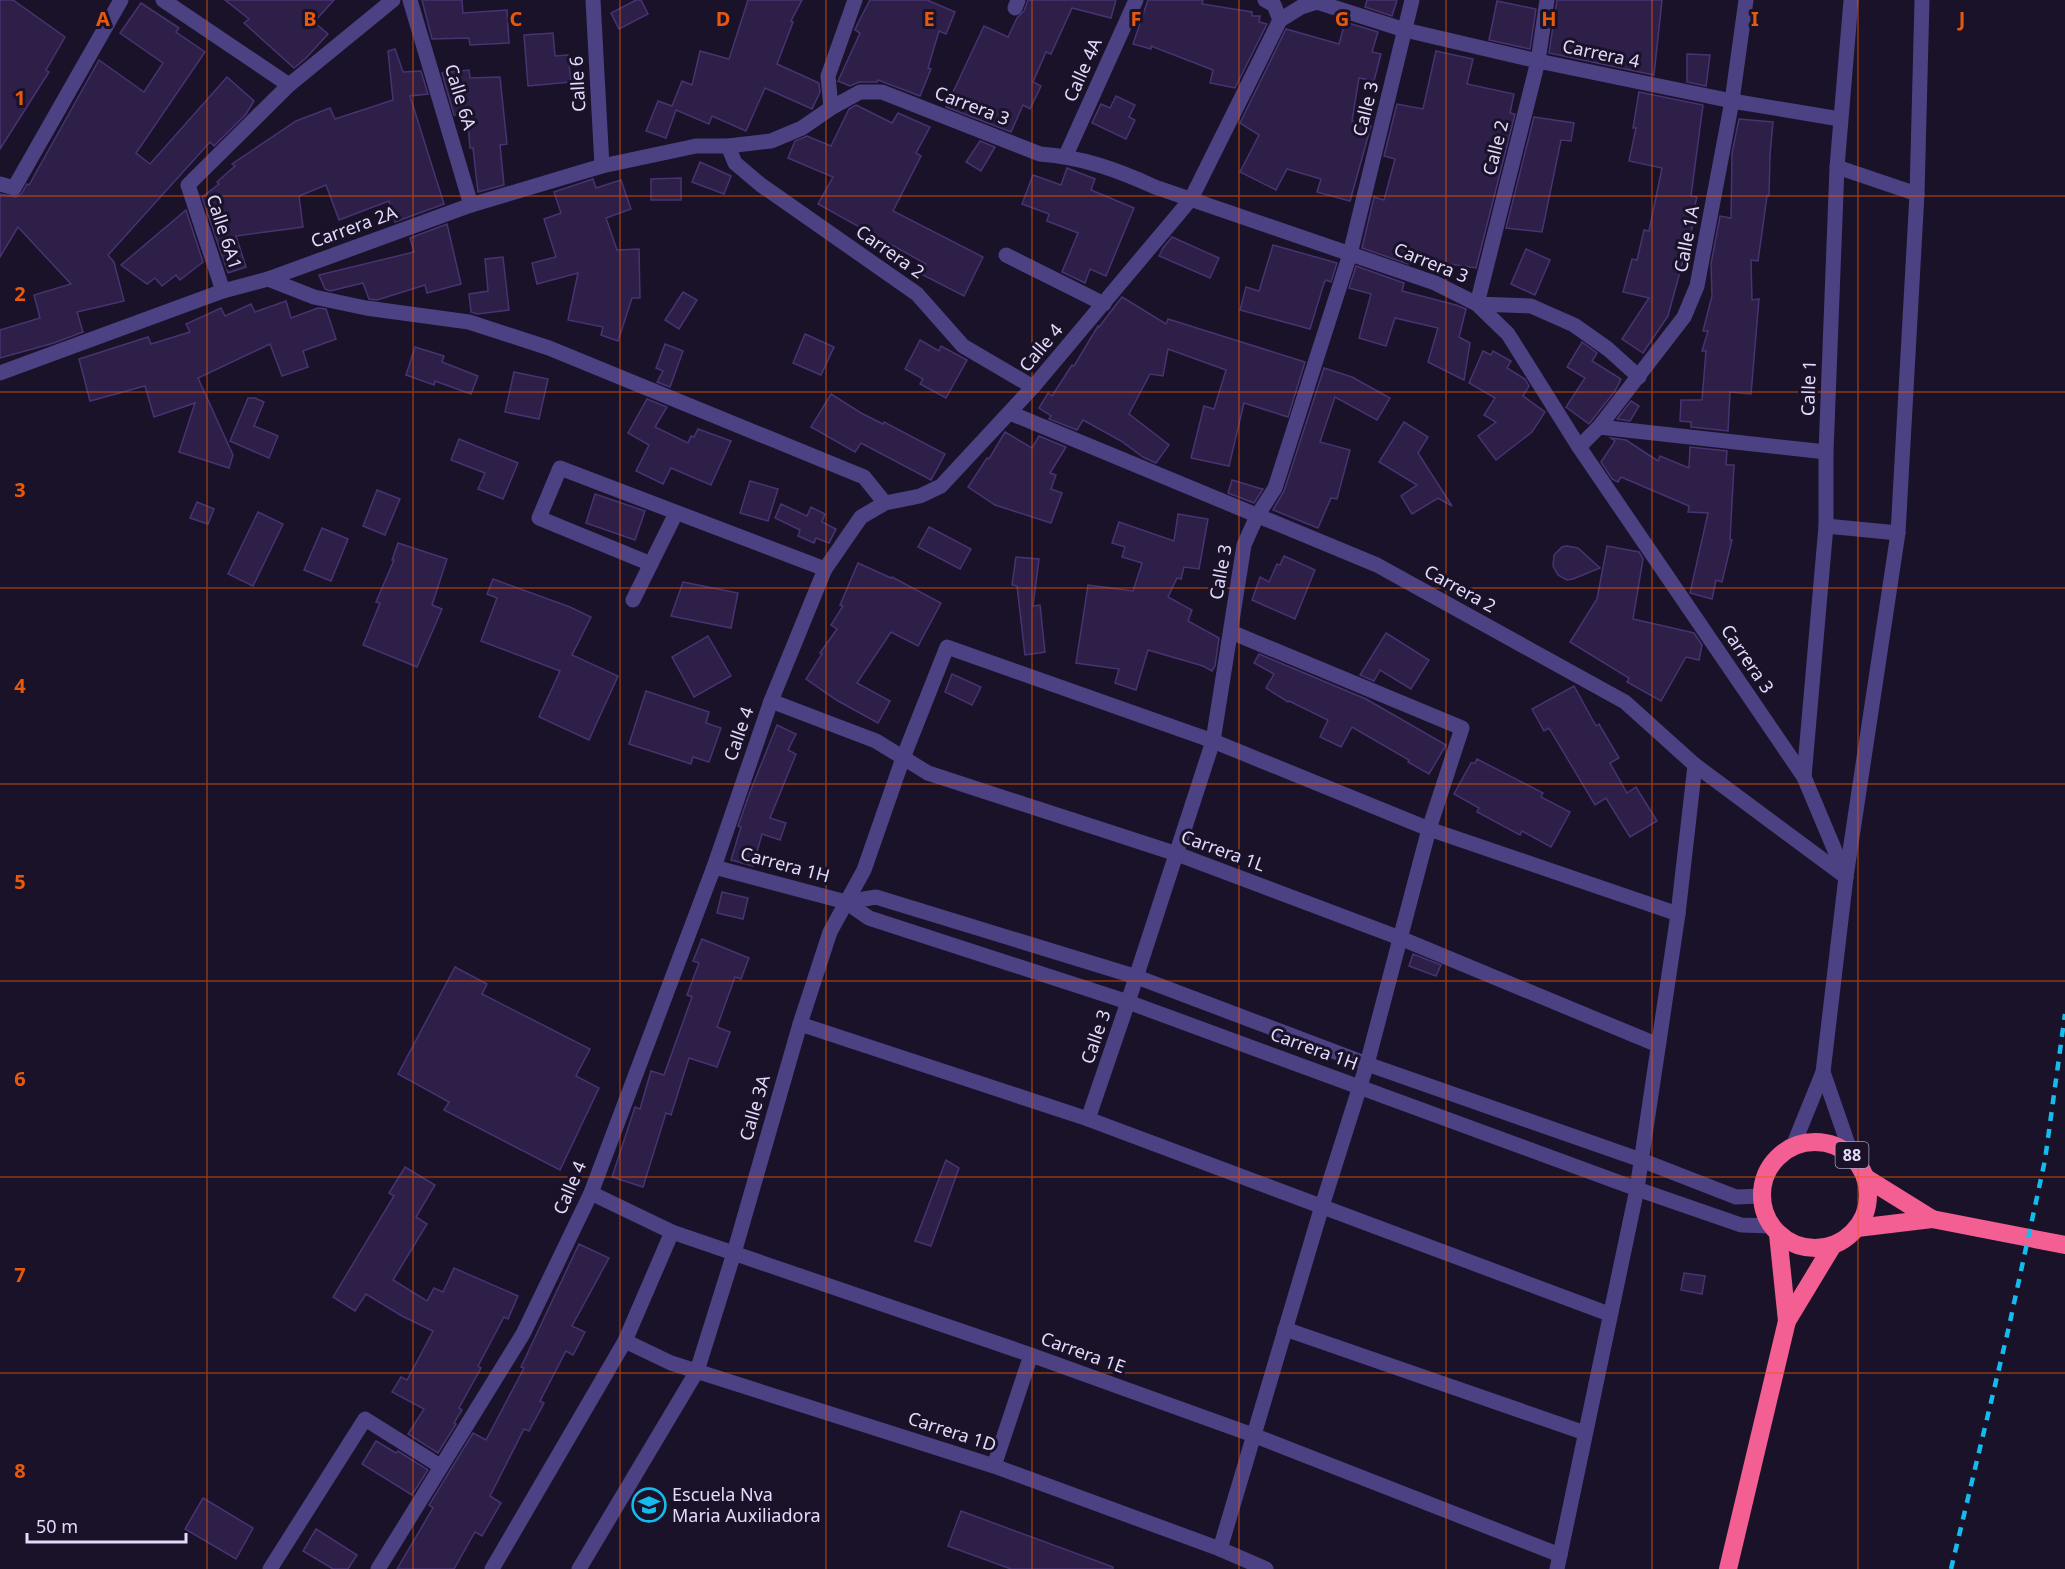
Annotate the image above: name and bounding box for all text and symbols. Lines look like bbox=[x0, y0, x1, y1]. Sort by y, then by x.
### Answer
text: A bbox=[96, 5, 110, 32]
text: B bbox=[303, 5, 317, 32]
text: C bbox=[510, 5, 523, 32]
text: D bbox=[716, 5, 730, 32]
text: E bbox=[923, 5, 935, 32]
text: F bbox=[1131, 5, 1141, 32]
text: G bbox=[1335, 5, 1349, 32]
text: H bbox=[1541, 5, 1557, 32]
text: I bbox=[1751, 5, 1759, 32]
text: J bbox=[1957, 5, 1965, 32]
street label: Calle 4A bbox=[1057, 33, 1107, 105]
street label: Carrera 4 bbox=[1560, 33, 1642, 73]
street label: Calle 6 bbox=[564, 56, 590, 113]
street label: Calle 6A bbox=[440, 61, 482, 133]
street label: Calle 3 bbox=[1347, 79, 1383, 139]
street label: Carrera 3 bbox=[932, 80, 1013, 130]
text: 1 bbox=[14, 84, 26, 111]
street label: Calle 2 bbox=[1477, 118, 1513, 178]
street label: Calle 6A1 bbox=[202, 191, 248, 272]
street label: Carrera 2A bbox=[307, 199, 400, 253]
street label: Calle 1A bbox=[1668, 203, 1704, 274]
street label: Carrera 2 bbox=[852, 219, 930, 283]
street label: Carrera 3 bbox=[1391, 236, 1472, 288]
text: 2 bbox=[14, 280, 26, 307]
street label: Calle 4 bbox=[1013, 318, 1067, 376]
street label: Calle 1 bbox=[1795, 360, 1821, 416]
text: 3 bbox=[14, 476, 26, 503]
street label: Calle 3 bbox=[1203, 542, 1237, 601]
street label: Carrera 2 bbox=[1420, 559, 1501, 618]
street label: Carrera 3 bbox=[1716, 619, 1780, 698]
text: 4 bbox=[14, 672, 26, 699]
street label: Calle 4 bbox=[718, 703, 758, 764]
street label: Carrera 1L bbox=[1178, 824, 1269, 876]
street label: Carrera 1H bbox=[738, 841, 833, 887]
text: 5 bbox=[14, 868, 26, 895]
street label: Calle 3 bbox=[1075, 1006, 1115, 1067]
street label: Carrera 1H bbox=[1267, 1021, 1361, 1075]
text: 6 bbox=[14, 1065, 26, 1092]
street label: Calle 3A bbox=[733, 1072, 775, 1143]
road number: 88 bbox=[1836, 1142, 1868, 1168]
street label: Calle 4 bbox=[547, 1157, 591, 1218]
text: 7 bbox=[14, 1261, 26, 1288]
street label: Carrera 1E bbox=[1038, 1326, 1129, 1378]
street label: Carrera 1D bbox=[905, 1406, 999, 1457]
text: 8 bbox=[14, 1457, 26, 1484]
place label: Escuela Nva Maria Auxiliadora bbox=[672, 1482, 821, 1527]
school or university icon: Escuela Nva Maria Auxiliadora bbox=[631, 1487, 667, 1523]
scale bar bbox=[27, 1506, 186, 1544]
text: 50 m bbox=[36, 1514, 78, 1538]

